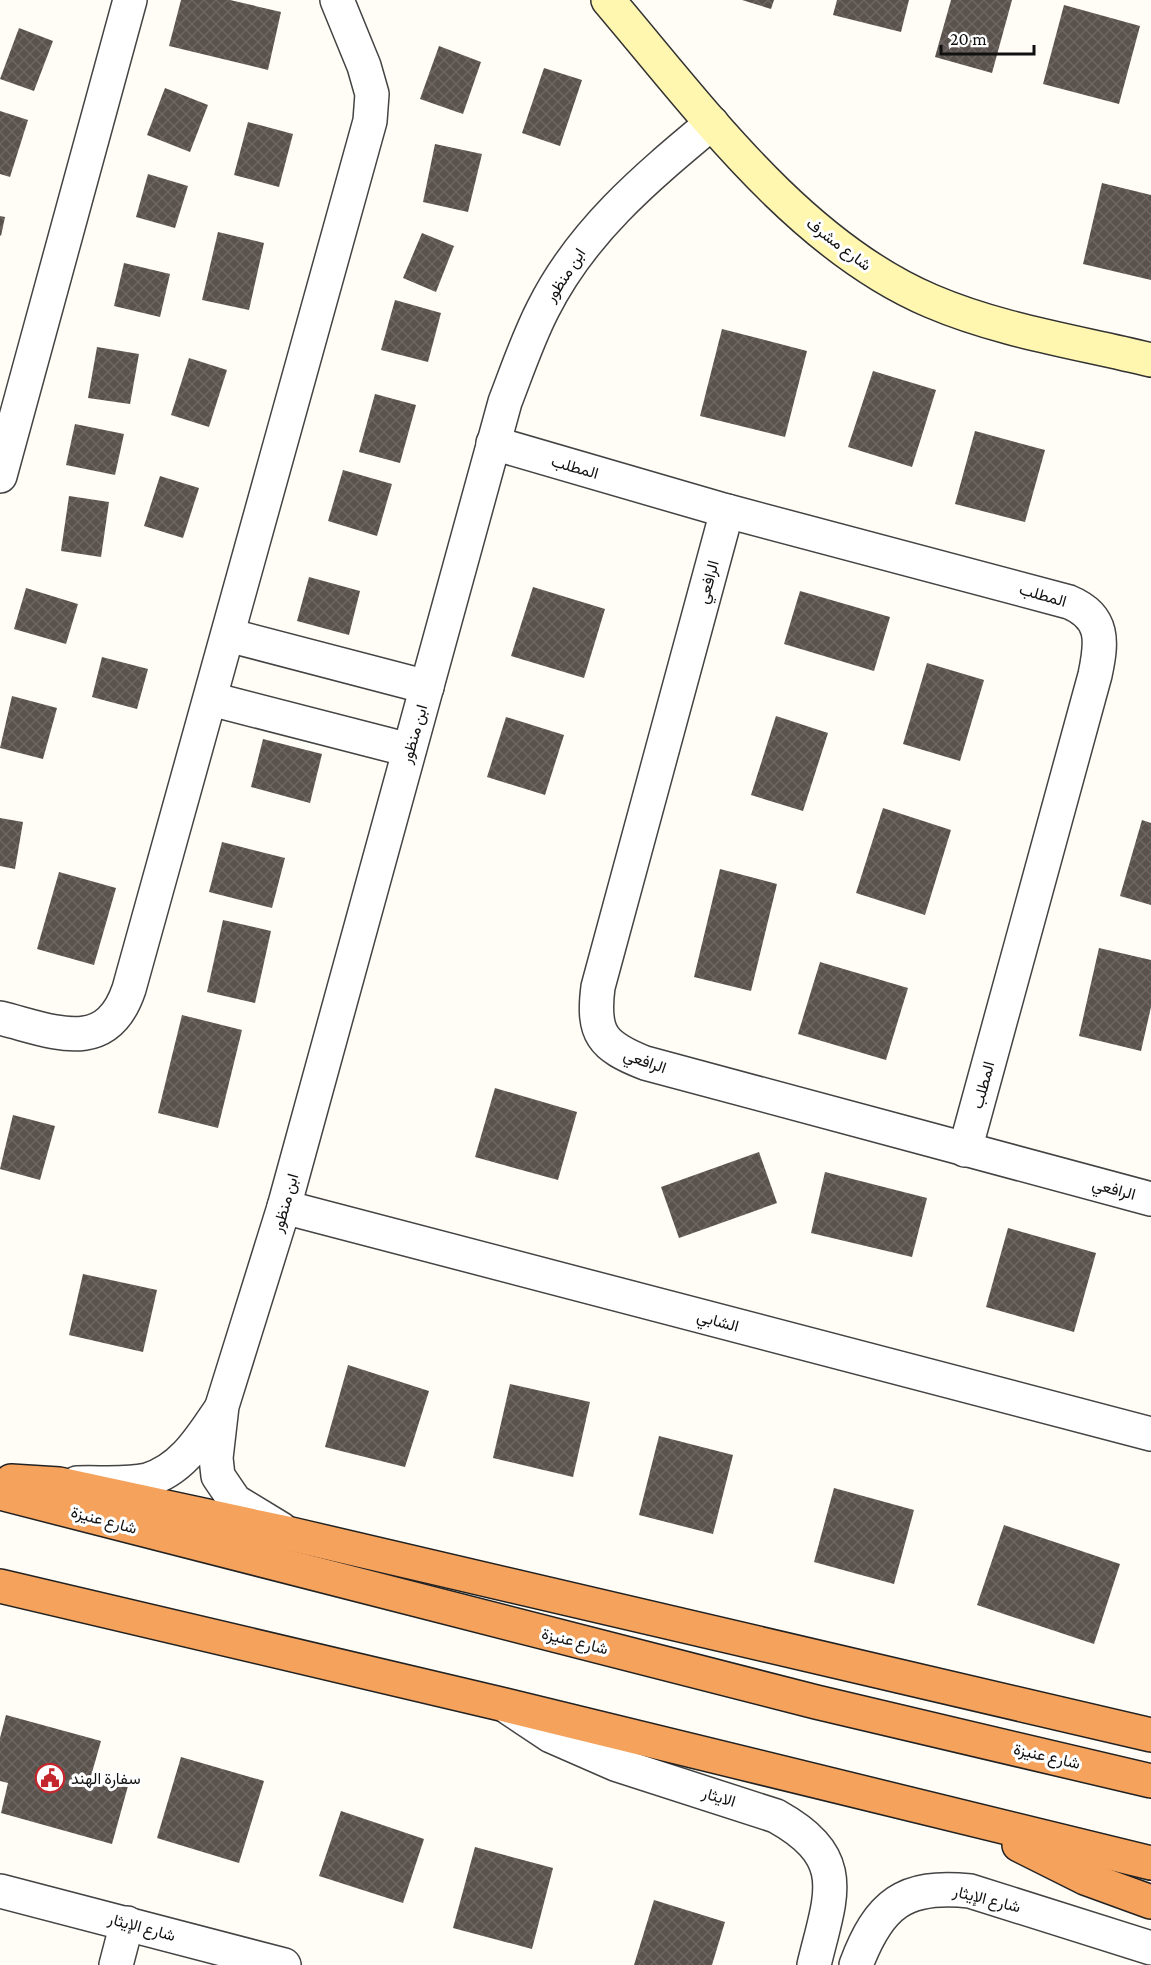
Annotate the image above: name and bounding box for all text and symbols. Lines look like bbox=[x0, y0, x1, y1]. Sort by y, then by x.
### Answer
scale bar bbox=[941, 18, 1034, 56]
text: 20 m bbox=[950, 29, 987, 49]
street label: شارع مشرف bbox=[802, 214, 875, 276]
street label: ابن منظور bbox=[541, 245, 590, 307]
street label: المطلب bbox=[549, 452, 601, 483]
street label: الرافعي bbox=[694, 559, 727, 607]
street label: المطلب bbox=[1017, 580, 1069, 611]
street label: ابن منظور bbox=[397, 703, 432, 767]
street label: الرافعي bbox=[620, 1046, 669, 1081]
street label: المطلب bbox=[969, 1059, 998, 1111]
street label: ابن منظور bbox=[268, 1172, 303, 1236]
street label: الرافعي bbox=[1089, 1175, 1137, 1208]
street label: الشابي bbox=[694, 1307, 741, 1340]
street label: شارع عنيزة bbox=[68, 1503, 139, 1540]
street label: شارع عنيزة bbox=[539, 1625, 610, 1660]
street label: شارع عنيزة bbox=[1011, 1740, 1082, 1775]
public building icon: سفارة الهند bbox=[34, 1762, 66, 1794]
place label: سفارة الهند bbox=[71, 1770, 141, 1789]
street label: الايثار bbox=[699, 1784, 738, 1812]
street label: شارع الإيثار bbox=[950, 1882, 1022, 1918]
street label: شارع الإيثار bbox=[105, 1910, 177, 1947]

